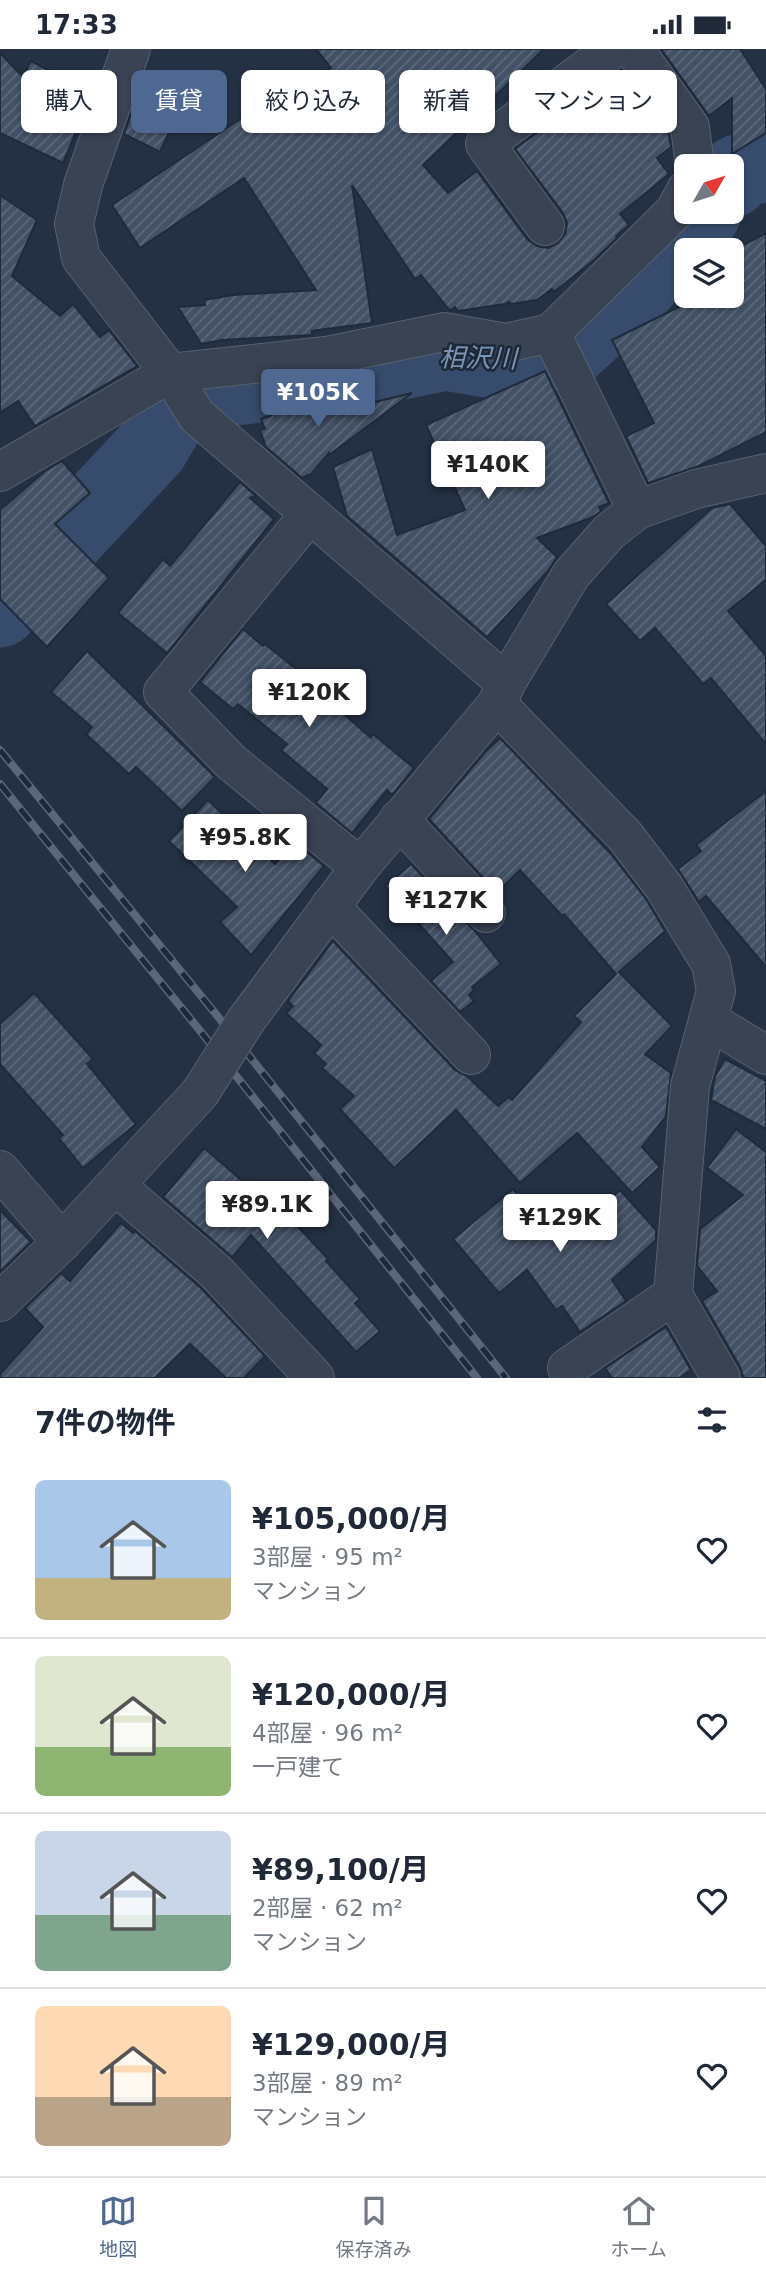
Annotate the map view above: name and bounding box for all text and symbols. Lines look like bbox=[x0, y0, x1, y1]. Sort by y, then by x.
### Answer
text: 17:33 bbox=[35, 10, 118, 40]
chip: 購入 bbox=[21, 70, 117, 133]
chip: 賃貸 bbox=[131, 70, 227, 133]
chip: 絞り込み bbox=[241, 70, 385, 133]
chip: 新着 bbox=[399, 70, 495, 133]
chip: マンション bbox=[509, 70, 677, 133]
north arrow bbox=[674, 154, 744, 224]
map controls bbox=[674, 154, 744, 308]
button: layers bbox=[674, 238, 744, 308]
water label: 相沢川 bbox=[439, 342, 520, 374]
pin: ¥105K bbox=[269, 369, 367, 429]
text: ¥105K bbox=[277, 379, 359, 405]
pin: ¥140K bbox=[439, 441, 537, 501]
text: ¥140K bbox=[447, 451, 529, 477]
pin: ¥120K bbox=[260, 669, 358, 729]
text: ¥120K bbox=[268, 679, 350, 705]
pin: ¥95.8K bbox=[188, 815, 302, 874]
text: ¥95.8K bbox=[200, 824, 290, 850]
pin: ¥127K bbox=[397, 877, 495, 937]
text: ¥127K bbox=[405, 887, 487, 913]
pin: ¥89.1K bbox=[210, 1181, 324, 1241]
text: ¥89.1K bbox=[222, 1191, 312, 1217]
pin: ¥129K bbox=[511, 1195, 609, 1254]
text: ¥129K bbox=[519, 1204, 601, 1230]
icon: filters bbox=[693, 1401, 731, 1439]
text: 7件の物件 bbox=[35, 1405, 176, 1440]
text: ¥105,000/月 bbox=[252, 1501, 450, 1536]
icon: home bbox=[91, 1508, 175, 1592]
icon: heart bbox=[693, 1531, 731, 1569]
text: 3部屋 · 95 m² bbox=[252, 1544, 403, 1570]
text: マンション bbox=[252, 1578, 367, 1604]
text: ¥120,000/月 bbox=[252, 1677, 450, 1712]
icon: home bbox=[91, 1684, 175, 1768]
icon: heart bbox=[693, 1707, 731, 1745]
text: 4部屋 · 96 m² bbox=[252, 1720, 403, 1746]
text: 一戸建て bbox=[252, 1754, 344, 1780]
text: ¥89,100/月 bbox=[252, 1852, 430, 1887]
icon: home bbox=[91, 1859, 175, 1943]
icon: heart bbox=[693, 1882, 731, 1920]
text: 2部屋 · 62 m² bbox=[252, 1895, 403, 1921]
text: マンション bbox=[252, 1929, 367, 1955]
text: ¥129,000/月 bbox=[252, 2027, 450, 2062]
icon: home bbox=[91, 2034, 175, 2118]
icon: heart bbox=[693, 2057, 731, 2095]
text: 3部屋 · 89 m² bbox=[252, 2070, 403, 2096]
text: マンション bbox=[252, 2104, 367, 2130]
tab: 地図 bbox=[99, 2192, 137, 2261]
tab: 保存済み bbox=[336, 2192, 412, 2261]
tab: ホーム bbox=[610, 2192, 667, 2261]

